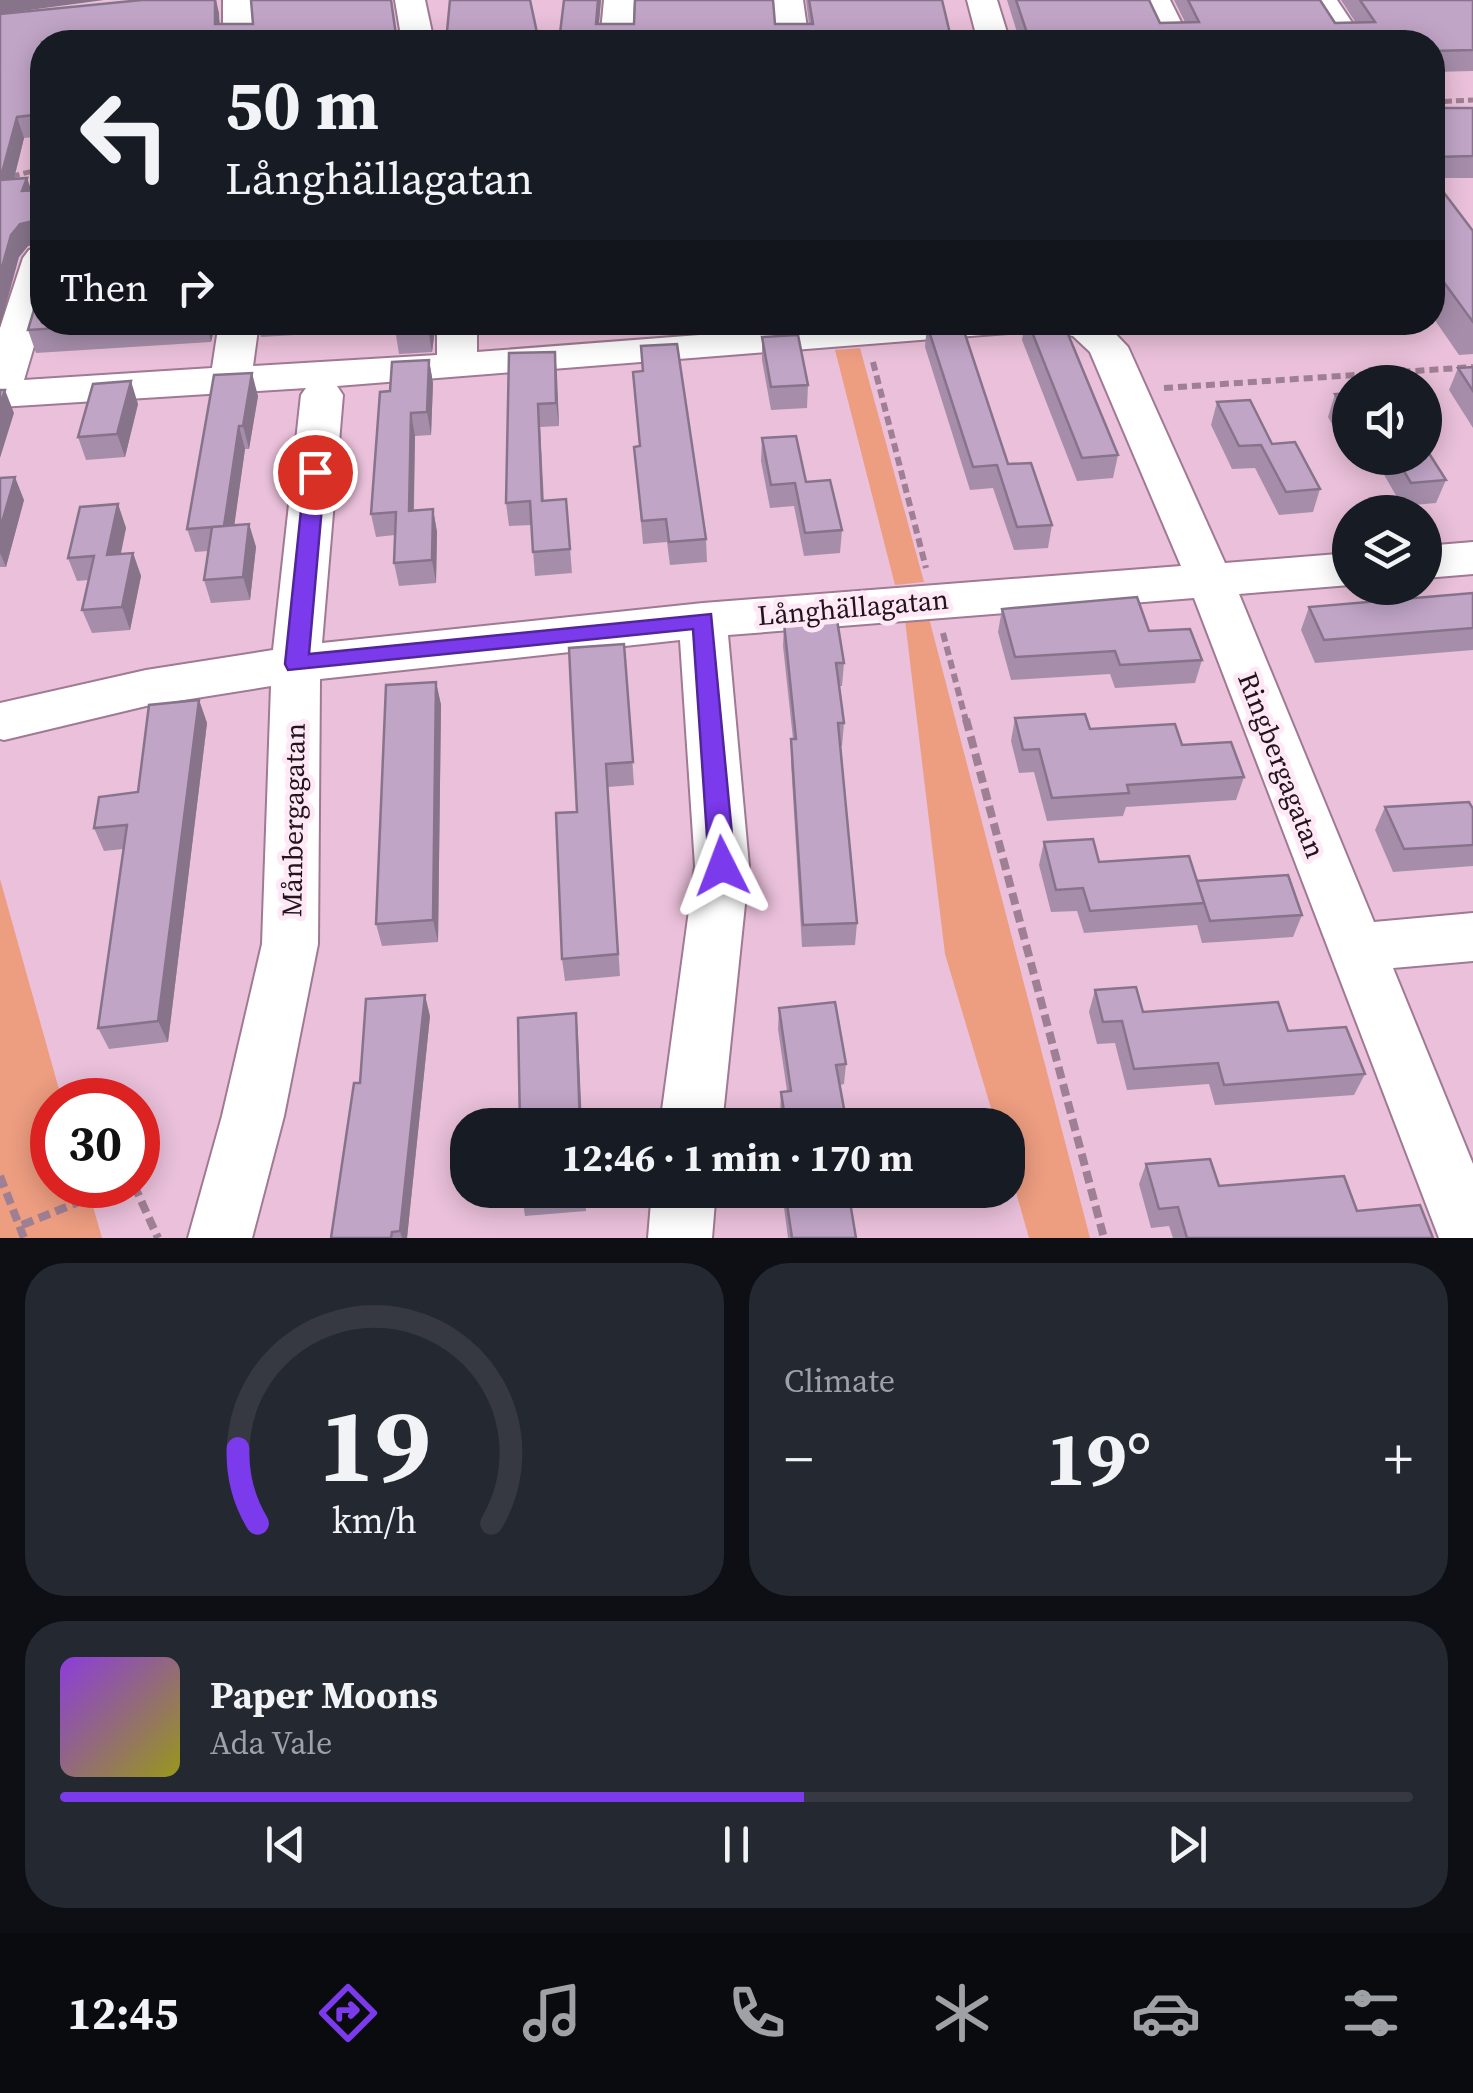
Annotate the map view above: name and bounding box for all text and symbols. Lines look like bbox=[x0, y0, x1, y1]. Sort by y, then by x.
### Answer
text: 50 m bbox=[225, 56, 379, 152]
icon: left bbox=[60, 70, 190, 200]
text: Långhällagatan bbox=[225, 147, 533, 209]
icon: right bbox=[168, 260, 223, 315]
text: Then bbox=[60, 262, 148, 314]
map controls bbox=[1332, 365, 1442, 605]
button: sound bbox=[1332, 365, 1442, 475]
pin bbox=[273, 430, 358, 515]
icon: arrive bbox=[288, 445, 343, 500]
button: layers bbox=[1332, 495, 1442, 605]
street label: Långhällagatan bbox=[756, 580, 950, 634]
street label: Ringbergagatan bbox=[1229, 667, 1335, 863]
street label: Månbergagatan bbox=[272, 723, 314, 917]
position arrow bbox=[670, 814, 774, 918]
speed limit sign: 30 bbox=[30, 1078, 160, 1208]
text: 12:46 · 1 min · 170 m bbox=[561, 1132, 914, 1184]
text: Climate bbox=[784, 1359, 895, 1403]
text: 19 bbox=[318, 1373, 431, 1516]
text: 19° bbox=[1046, 1407, 1151, 1510]
text: − bbox=[784, 1421, 813, 1496]
text: + bbox=[1384, 1421, 1413, 1496]
text: km/h bbox=[332, 1496, 417, 1545]
text: Paper Moons bbox=[210, 1669, 438, 1721]
text: Ada Vale bbox=[210, 1721, 332, 1765]
icon: previous bbox=[258, 1817, 313, 1872]
icon: pause bbox=[709, 1817, 764, 1872]
icon: next bbox=[1160, 1817, 1215, 1872]
icon: directions bbox=[313, 1978, 383, 2048]
icon: music bbox=[517, 1978, 587, 2048]
icon: phone bbox=[722, 1978, 792, 2048]
icon: climate bbox=[927, 1978, 997, 2048]
icon: car bbox=[1131, 1978, 1201, 2048]
icon: filters bbox=[1336, 1978, 1406, 2048]
text: 12:45 bbox=[67, 1982, 178, 2044]

